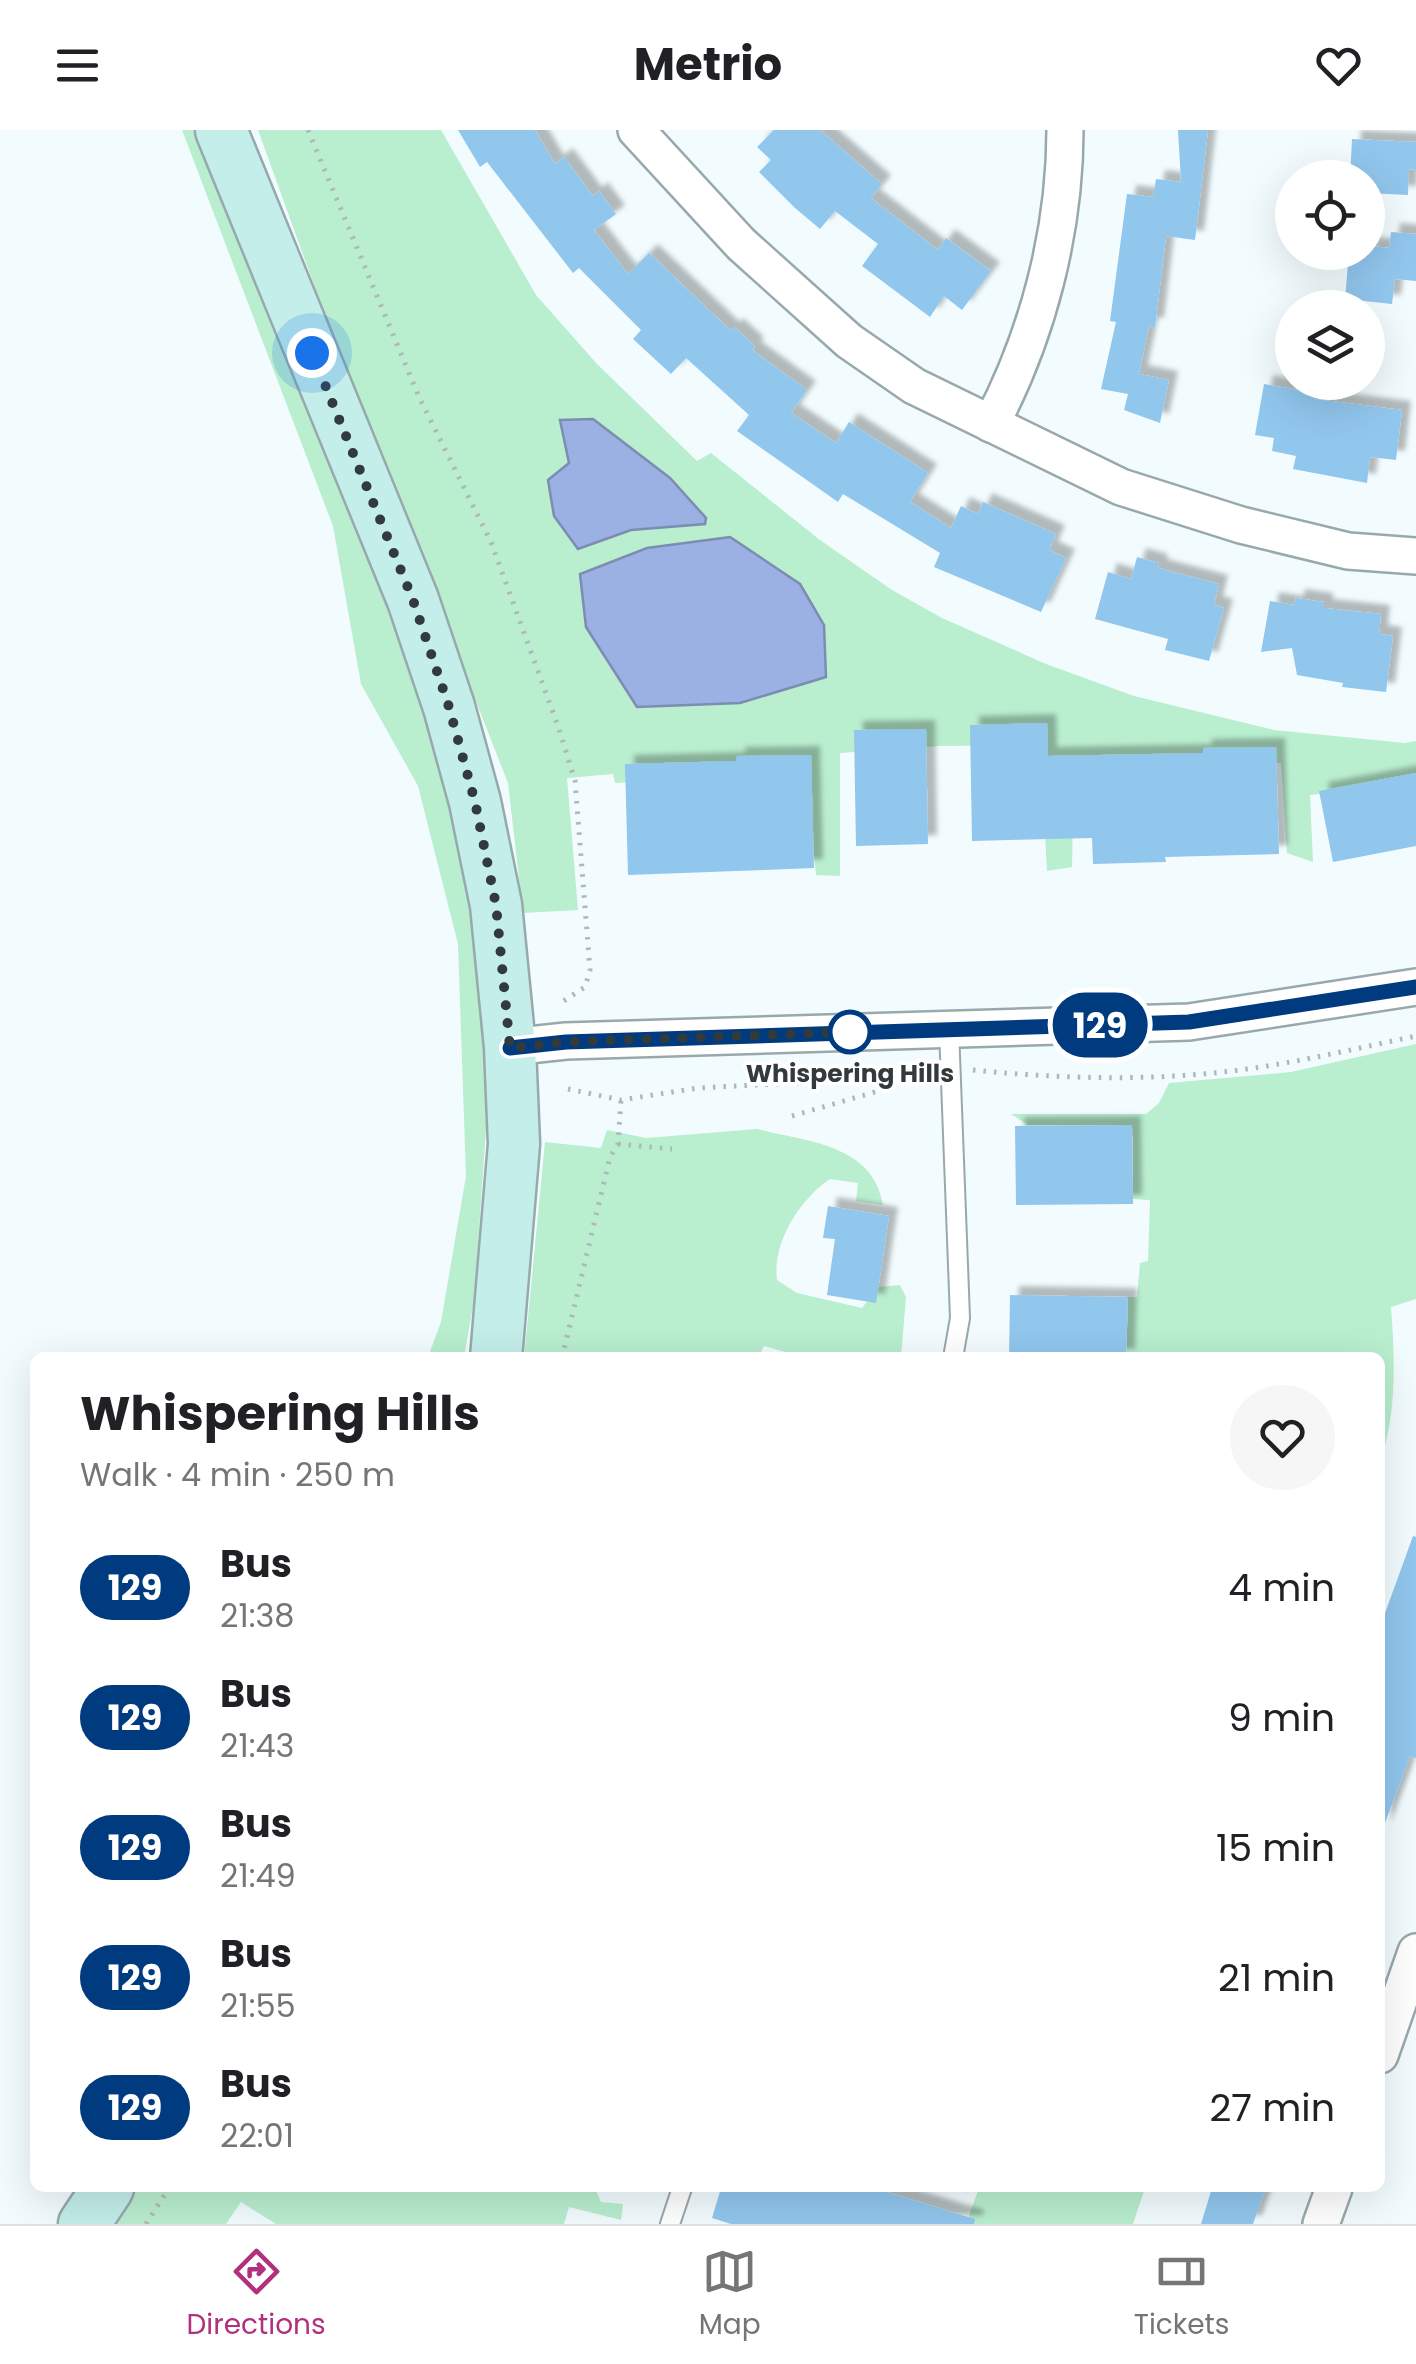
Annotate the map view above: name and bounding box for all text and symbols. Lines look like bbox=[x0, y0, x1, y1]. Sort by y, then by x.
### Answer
text: Metrio bbox=[634, 33, 782, 96]
icon: menu bbox=[50, 38, 105, 93]
icon: heart bbox=[1311, 38, 1366, 93]
map controls bbox=[1275, 160, 1385, 400]
button: locate bbox=[1275, 160, 1385, 270]
button: layers bbox=[1275, 290, 1385, 400]
your location bbox=[287, 328, 337, 378]
line badge: 129 bbox=[1042, 992, 1158, 1058]
text: 129 bbox=[1073, 1001, 1127, 1050]
marker: Whispering Hills bbox=[829, 1011, 871, 1053]
place label: Whispering Hills bbox=[746, 1056, 954, 1091]
text: Whispering Hills bbox=[80, 1380, 480, 1447]
button: heart bbox=[1230, 1385, 1335, 1490]
text: Walk · 4 min · 250 m bbox=[80, 1452, 395, 1497]
text: Bus bbox=[220, 1537, 292, 1590]
text: 4 min bbox=[1228, 1561, 1335, 1614]
text: 129 bbox=[108, 1563, 162, 1612]
text: 21:38 bbox=[220, 1593, 295, 1638]
text: Bus bbox=[220, 1667, 292, 1720]
text: 9 min bbox=[1228, 1691, 1335, 1744]
text: 129 bbox=[108, 1693, 162, 1742]
text: 21:43 bbox=[220, 1723, 294, 1768]
text: Bus bbox=[220, 1797, 292, 1850]
text: 15 min bbox=[1216, 1821, 1335, 1874]
text: 129 bbox=[108, 1823, 162, 1872]
text: 21:49 bbox=[220, 1853, 296, 1898]
text: Bus bbox=[220, 1927, 292, 1980]
text: 21 min bbox=[1218, 1951, 1335, 2004]
text: 129 bbox=[108, 1953, 162, 2002]
text: 21:55 bbox=[220, 1983, 296, 2028]
text: Bus bbox=[220, 2057, 292, 2110]
text: 27 min bbox=[1209, 2081, 1335, 2134]
text: 129 bbox=[108, 2083, 162, 2132]
text: 22:01 bbox=[220, 2113, 294, 2158]
tab: Directions bbox=[187, 2244, 326, 2346]
tab: Map bbox=[699, 2244, 761, 2346]
tab: Tickets bbox=[1134, 2244, 1229, 2346]

